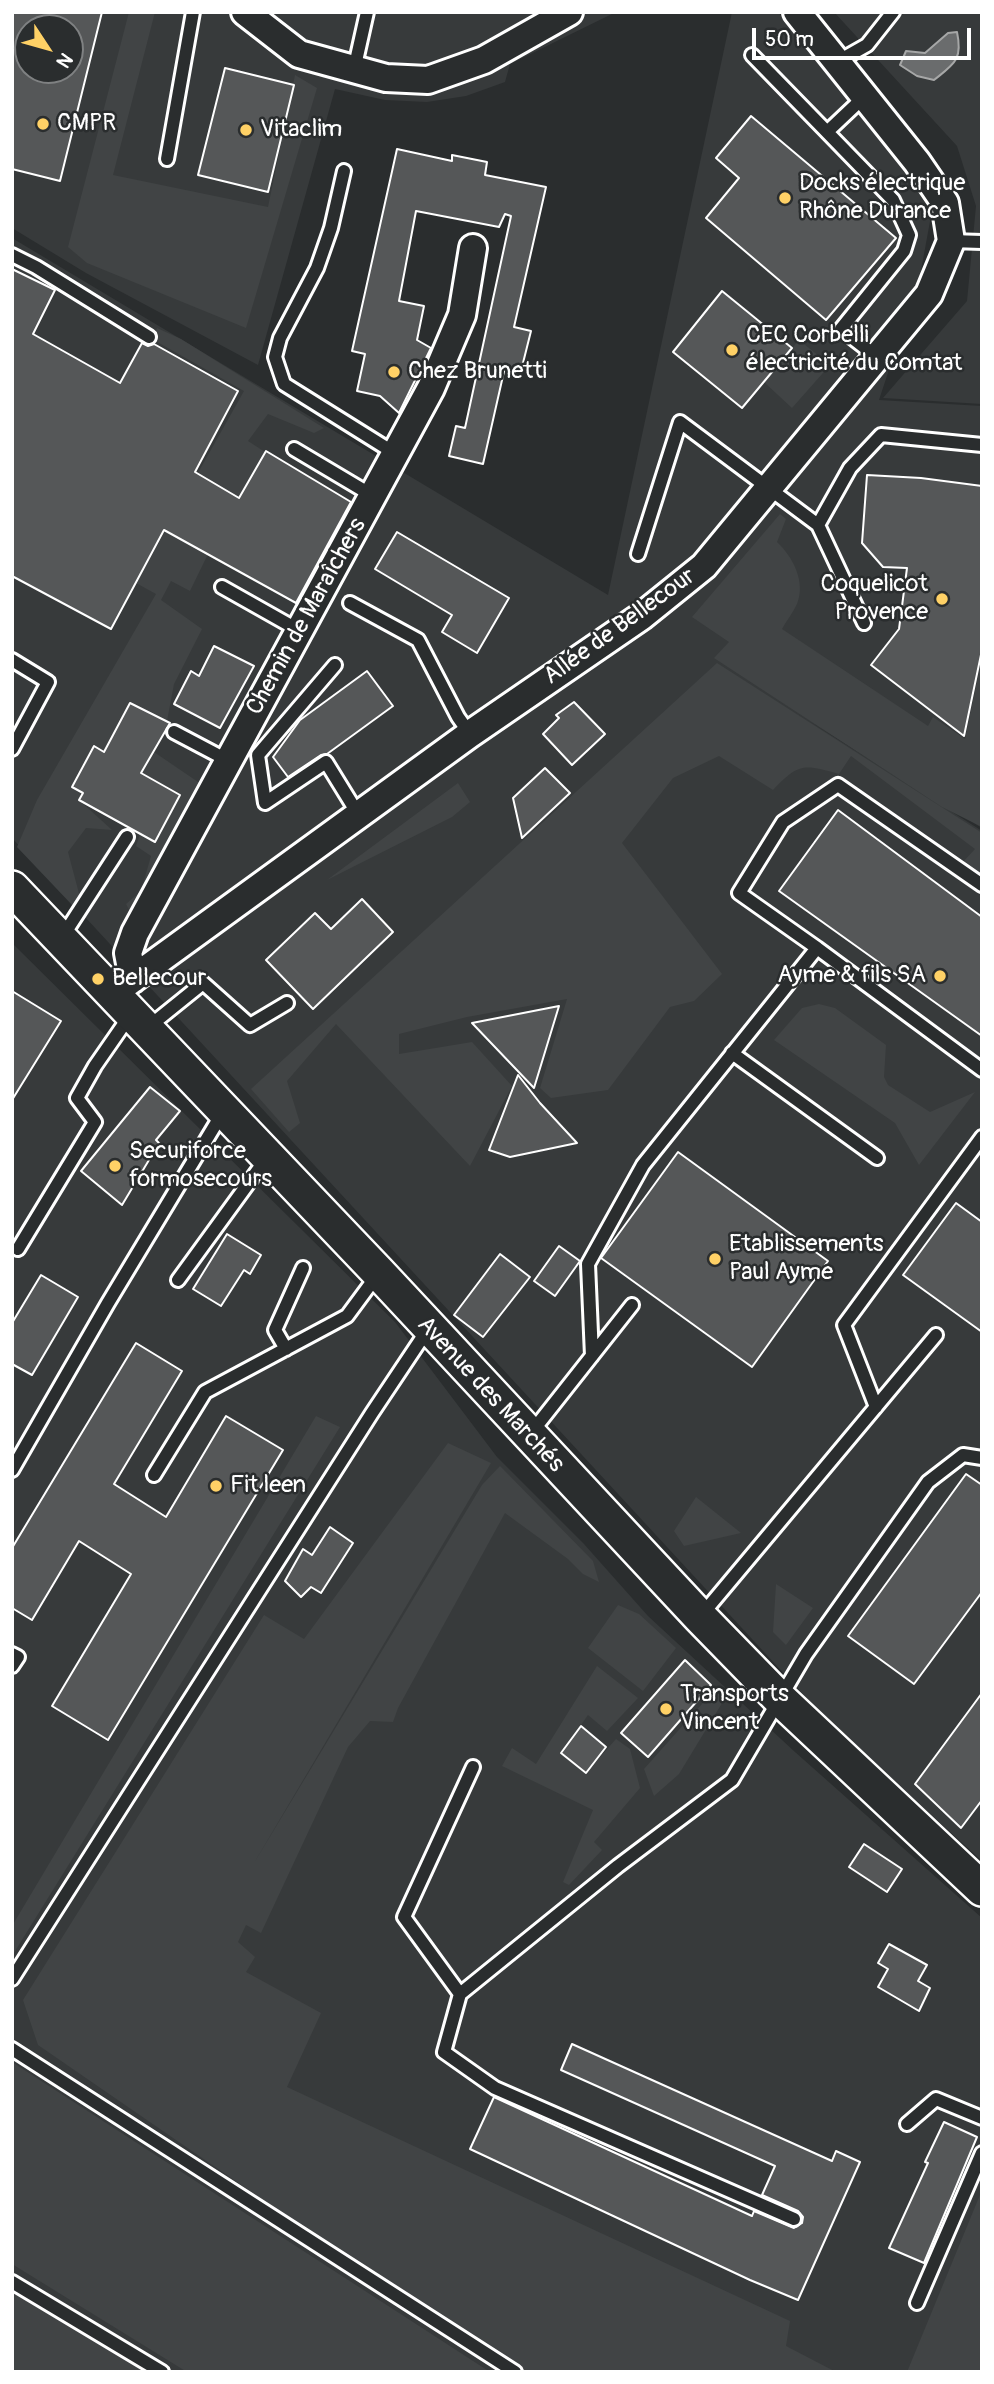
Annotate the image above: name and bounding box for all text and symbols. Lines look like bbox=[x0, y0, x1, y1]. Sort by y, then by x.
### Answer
north arrow bbox=[14, 14, 84, 84]
scale bar bbox=[756, 14, 975, 58]
text: 50 m bbox=[765, 26, 814, 53]
text: N bbox=[51, 48, 78, 72]
place label: CMPR bbox=[57, 110, 116, 138]
marker: CMPR bbox=[35, 116, 51, 132]
place label: Vitaclim bbox=[260, 116, 342, 144]
marker: Vitaclim bbox=[238, 122, 254, 138]
place label: Docks électrique Rhône Durance bbox=[799, 170, 965, 226]
marker: Docks électrique Rhône Durance bbox=[777, 190, 793, 206]
place label: CEC Corbelli électricité du Comtat bbox=[746, 322, 962, 378]
marker: CEC Corbelli électricité du Comtat bbox=[724, 342, 740, 358]
place label: Chez Brunetti bbox=[408, 358, 547, 386]
marker: Chez Brunetti bbox=[386, 364, 402, 380]
street label: Chemin de Maraîchers bbox=[241, 514, 373, 720]
street label: Allée de Bellecour bbox=[539, 562, 701, 692]
place label: Coquelicot Provence bbox=[820, 571, 928, 627]
marker: Coquelicot Provence bbox=[934, 591, 950, 607]
place label: Ayme & fils SA bbox=[777, 962, 926, 990]
place label: Bellecour bbox=[112, 965, 206, 993]
marker: Ayme & fils SA bbox=[932, 968, 948, 984]
marker: Bellecour bbox=[90, 971, 106, 987]
place label: Securiforce formosecours bbox=[129, 1138, 272, 1194]
marker: Securiforce formosecours bbox=[107, 1158, 123, 1174]
place label: Etablissements Paul Ayme bbox=[729, 1231, 884, 1287]
marker: Etablissements Paul Ayme bbox=[707, 1251, 723, 1267]
street label: Avenue des Marchés bbox=[410, 1311, 570, 1479]
place label: Fit leen bbox=[230, 1472, 306, 1500]
marker: Fit leen bbox=[208, 1478, 224, 1494]
place label: Transports Vincent bbox=[680, 1681, 789, 1737]
marker: Transports Vincent bbox=[658, 1701, 674, 1717]

